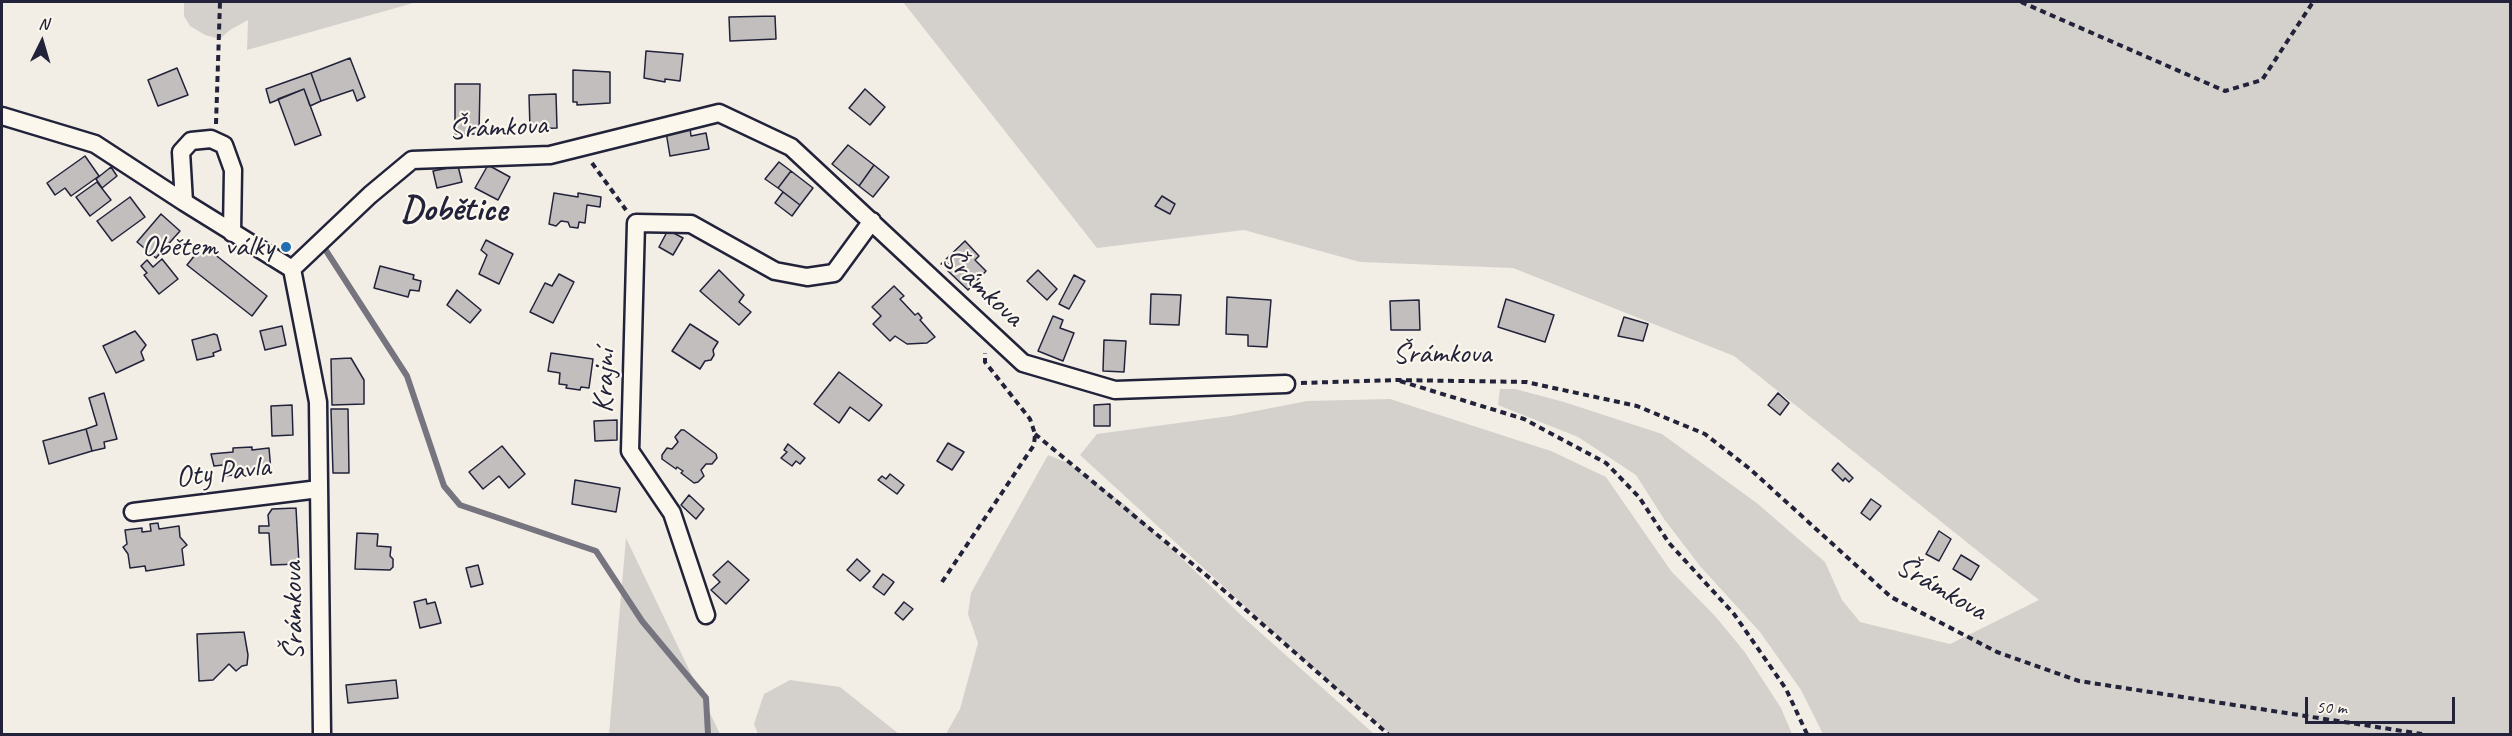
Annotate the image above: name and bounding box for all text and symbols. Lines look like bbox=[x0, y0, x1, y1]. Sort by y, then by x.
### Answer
north arrow bbox=[12, 12, 72, 72]
text: N bbox=[38, 14, 49, 34]
street label: Šrámkova bbox=[448, 107, 548, 149]
district label: Dobětice bbox=[401, 189, 507, 233]
place label: Obětem války bbox=[142, 229, 274, 265]
marker: Obětem války bbox=[279, 240, 293, 254]
street label: Šrámkova bbox=[934, 241, 1030, 335]
street label: Šrámkova bbox=[1393, 336, 1491, 372]
street label: Krajní bbox=[586, 348, 624, 414]
street label: Oty Pavla bbox=[174, 449, 272, 497]
street label: Šrámkova bbox=[1889, 549, 1993, 629]
street label: Šrámkova bbox=[275, 561, 313, 661]
scale bar bbox=[2308, 685, 2458, 723]
text: 50 m bbox=[2316, 696, 2347, 718]

